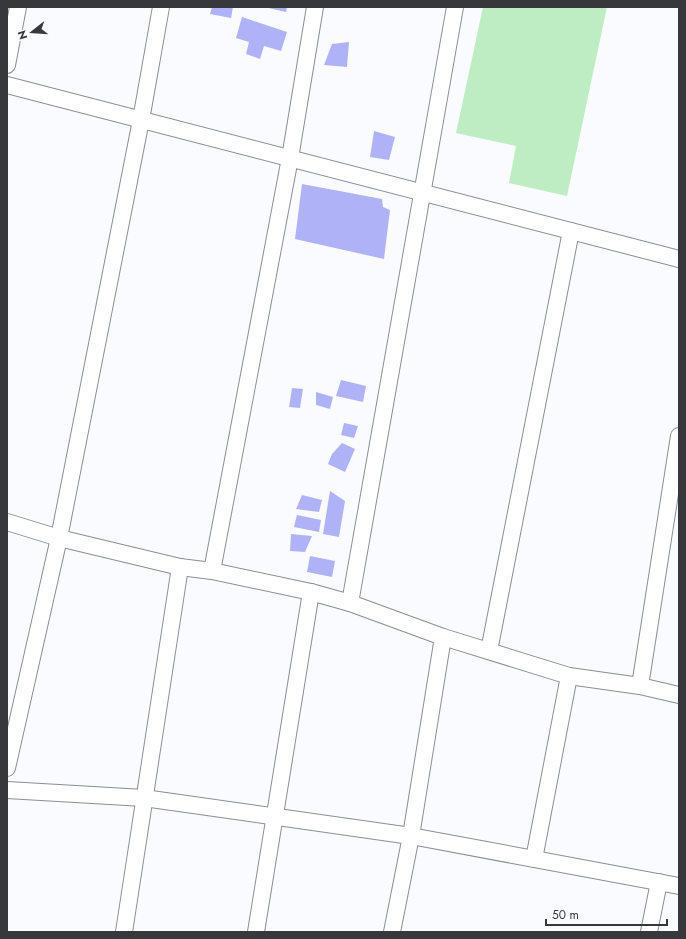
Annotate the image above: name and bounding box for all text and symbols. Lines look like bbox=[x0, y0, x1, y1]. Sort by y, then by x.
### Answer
north arrow bbox=[12, 12, 52, 52]
text: N bbox=[14, 28, 31, 41]
scale bar bbox=[546, 901, 667, 927]
text: 50 m bbox=[552, 906, 579, 924]

